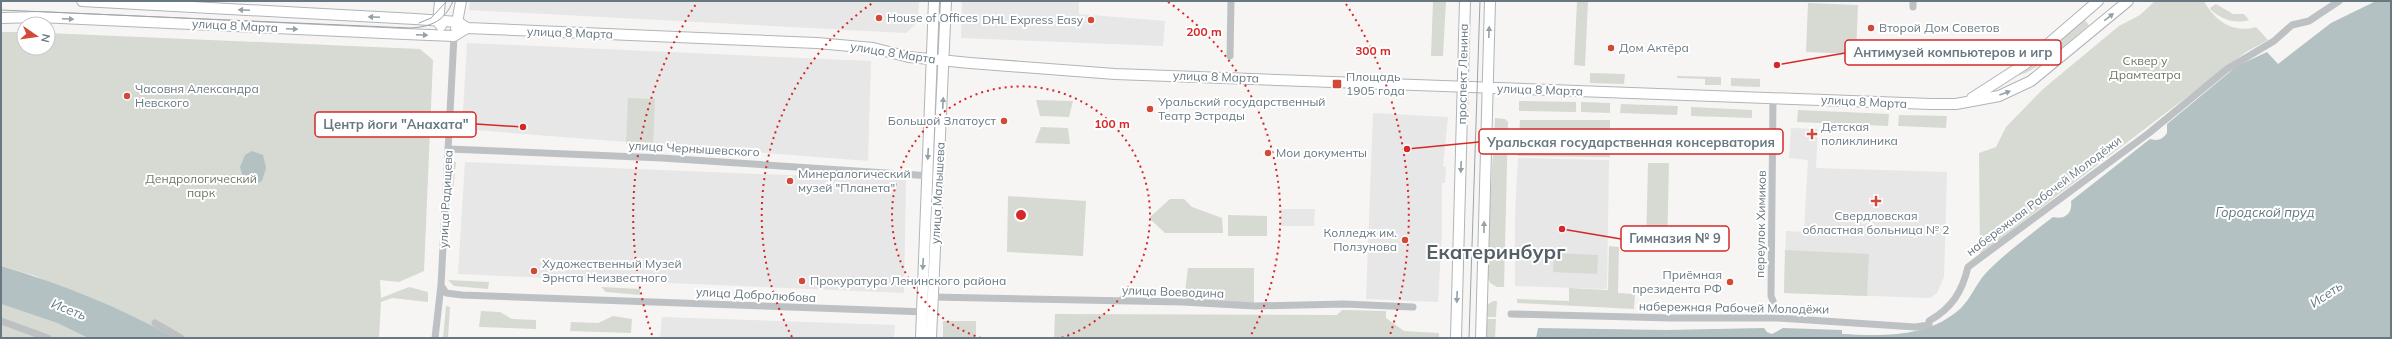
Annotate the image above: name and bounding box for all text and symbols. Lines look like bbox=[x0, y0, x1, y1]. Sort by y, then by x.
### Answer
one-way arrow bbox=[238, 6, 250, 13]
place label: House of Offices bbox=[887, 10, 978, 25]
place label: DHL Express Easy bbox=[982, 12, 1084, 27]
one-way arrow bbox=[2104, 12, 2115, 21]
one-way arrow bbox=[368, 13, 380, 20]
marker: House of Offices bbox=[874, 13, 884, 23]
one-way arrow bbox=[62, 15, 74, 22]
marker: DHL Express Easy bbox=[1086, 15, 1096, 25]
north arrow bbox=[16, 16, 56, 56]
street label: улица 8 Марта bbox=[192, 16, 278, 35]
place label: Второй Дом Советов bbox=[1879, 20, 2000, 35]
street label: проспект Ленина bbox=[1454, 23, 1471, 125]
marker: Второй Дом Советов bbox=[1866, 23, 1876, 33]
street label: улица 8 Марта bbox=[527, 24, 613, 41]
text: 200 m bbox=[1186, 24, 1222, 39]
one-way arrow bbox=[1486, 25, 1492, 38]
one-way arrow bbox=[286, 26, 299, 32]
one-way arrow bbox=[416, 32, 429, 38]
text: N bbox=[38, 33, 53, 44]
street label: улица 8 Марта bbox=[849, 38, 937, 67]
place label: Дом Актёра bbox=[1619, 40, 1689, 55]
callout: Антимузей компьютеров и игр bbox=[1845, 40, 2061, 65]
text: 300 m bbox=[1355, 43, 1391, 58]
marker: Дом Актёра bbox=[1606, 43, 1616, 53]
text: Антимузей компьютеров и игр bbox=[1853, 44, 2053, 61]
park label: Сквер у Драмтеатра bbox=[2109, 53, 2181, 82]
street label: улица 8 Марта bbox=[1173, 68, 1259, 85]
place label: Площадь 1905 года bbox=[1346, 69, 1405, 98]
marker: Площадь 1905 года bbox=[1331, 78, 1343, 90]
place label: Часовня Александра Невского bbox=[135, 81, 259, 110]
street label: улица 8 Марта bbox=[1497, 81, 1583, 98]
one-way arrow bbox=[1999, 90, 2011, 96]
marker: Часовня Александра Невского bbox=[122, 91, 132, 101]
street label: улица 8 Марта bbox=[1821, 92, 1907, 111]
place label: Уральский государственный Театр Эстрады bbox=[1157, 94, 1326, 123]
one-way arrow bbox=[939, 97, 946, 109]
marker: Уральский государственный Театр Эстрады bbox=[1145, 104, 1155, 114]
callout: Центр йоги "Анахата" bbox=[315, 112, 476, 137]
place label: Большой Златоуст bbox=[888, 113, 997, 128]
text: Центр йоги "Анахата" bbox=[323, 116, 469, 132]
marker: Большой Златоуст bbox=[999, 116, 1009, 126]
text: 100 m bbox=[1094, 116, 1130, 131]
place label: Детская поликлиника bbox=[1821, 119, 1898, 148]
marker: Детская поликлиника bbox=[1806, 128, 1818, 140]
callout: Уральская государственная консерватория bbox=[1479, 129, 1783, 154]
street label: набережная Рабочей Молодёжи bbox=[1963, 132, 2124, 259]
text: Уральская государственная консерватория bbox=[1486, 134, 1775, 151]
street label: улица Чернышевского bbox=[628, 138, 760, 159]
street label: улица Малышева bbox=[927, 142, 948, 244]
place label: Мои документы bbox=[1276, 145, 1367, 160]
one-way arrow bbox=[925, 148, 931, 161]
marker: Мои документы bbox=[1263, 148, 1273, 158]
street label: улица Радищева bbox=[435, 149, 456, 248]
one-way arrow bbox=[1458, 161, 1464, 174]
place label: Минералогический музей "Планета" bbox=[798, 166, 911, 195]
street label: переулок Химиков bbox=[1752, 170, 1769, 278]
park label: Дендрологический парк bbox=[145, 171, 257, 200]
marker: Минералогический музей "Планета" bbox=[785, 176, 795, 186]
marker: Свердловская областная больница № 2 bbox=[1870, 195, 1882, 207]
water label: Городской пруд bbox=[2215, 204, 2315, 220]
centre of rings bbox=[1014, 208, 1028, 222]
place label: Свердловская областная больница № 2 bbox=[1803, 208, 1949, 237]
one-way arrow bbox=[1480, 221, 1487, 233]
place label: Колледж им. Ползунова bbox=[1324, 225, 1397, 254]
callout: Гимназия № 9 bbox=[1621, 226, 1729, 251]
text: Гимназия № 9 bbox=[1629, 230, 1721, 246]
marker: Колледж им. Ползунова bbox=[1400, 235, 1410, 245]
district label: Екатеринбург bbox=[1426, 239, 1566, 264]
place label: Художественный Музей Эрнста Неизвестного bbox=[542, 256, 682, 285]
one-way arrow bbox=[920, 258, 926, 271]
marker: Художественный Музей Эрнста Неизвестного bbox=[529, 266, 539, 276]
place label: Приёмная президента РФ bbox=[1632, 267, 1722, 296]
place label: Прокуратура Ленинского района bbox=[810, 273, 1006, 288]
marker: Прокуратура Ленинского района bbox=[797, 276, 807, 286]
marker: Приёмная президента РФ bbox=[1725, 277, 1735, 287]
water label: Исеть bbox=[2306, 277, 2346, 311]
street label: улица Воеводина bbox=[1122, 282, 1224, 301]
street label: улица Добролюбова bbox=[696, 284, 817, 305]
one-way arrow bbox=[1454, 291, 1460, 304]
water label: Исеть bbox=[49, 295, 89, 323]
street label: набережная Рабочей Молодёжи bbox=[1639, 298, 1829, 317]

